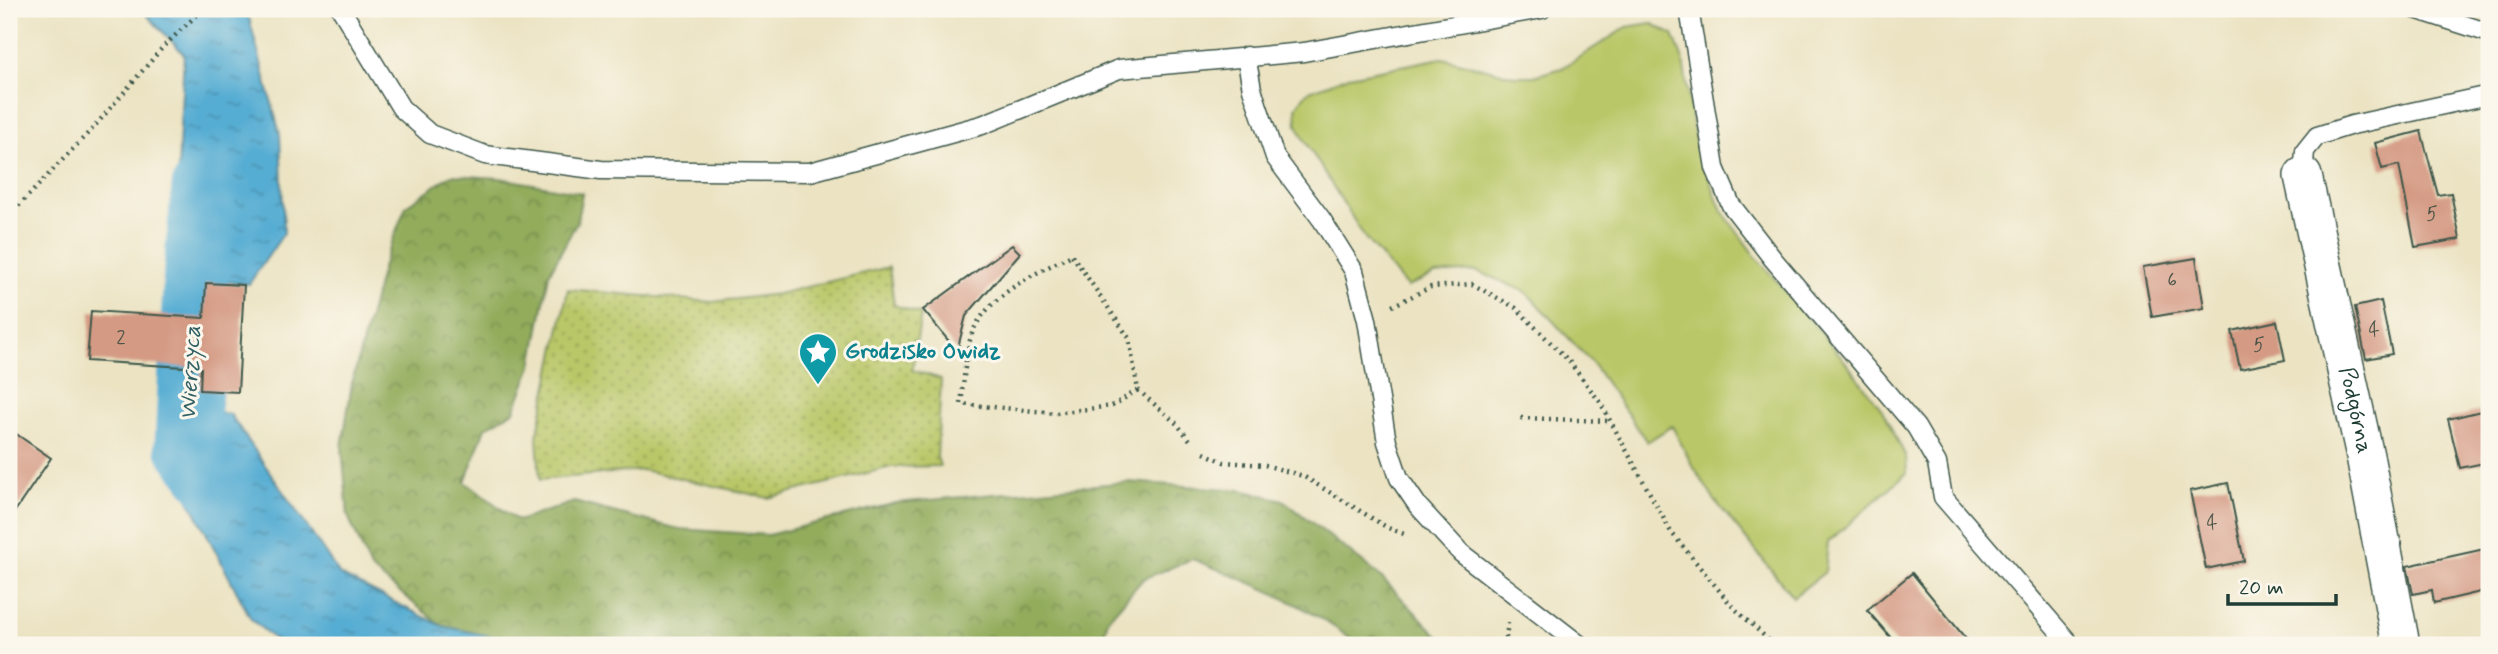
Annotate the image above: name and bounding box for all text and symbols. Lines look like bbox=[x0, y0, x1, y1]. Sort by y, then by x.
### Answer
house number: 5 bbox=[2426, 202, 2438, 227]
house number: 6 bbox=[2167, 268, 2177, 293]
house number: 4 bbox=[2368, 318, 2380, 343]
water label: Wierzyca bbox=[173, 325, 209, 421]
house number: 2 bbox=[116, 326, 126, 351]
place icon: Grodzisko Owidz bbox=[797, 331, 839, 386]
house number: 5 bbox=[2253, 333, 2265, 358]
place label: Grodzisko Owidz bbox=[845, 337, 1001, 367]
street label: Podgórna bbox=[2331, 364, 2379, 456]
house number: 4 bbox=[2206, 511, 2218, 536]
scale bar bbox=[2228, 563, 2337, 607]
text: 20 m bbox=[2239, 574, 2284, 602]

